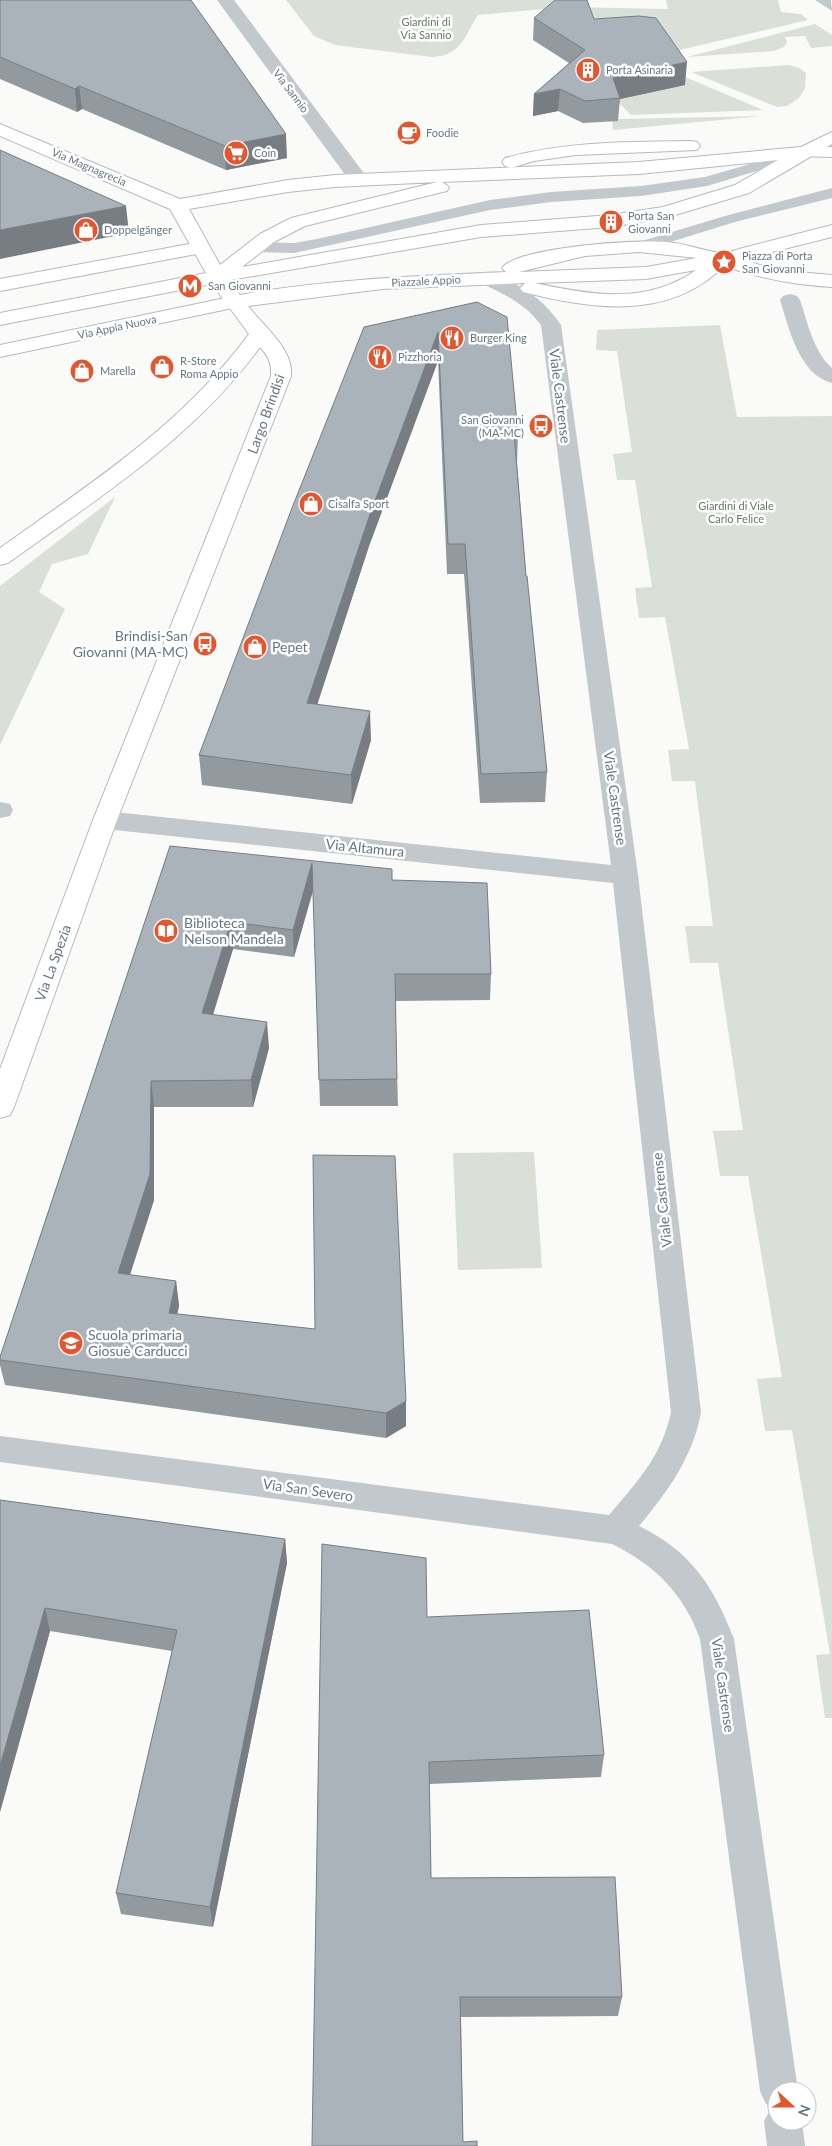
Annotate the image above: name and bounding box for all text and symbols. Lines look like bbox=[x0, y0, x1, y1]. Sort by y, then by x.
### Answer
park label: Giardini di Via Sannio bbox=[401, 15, 451, 41]
building icon: Porta Asinaria bbox=[575, 57, 601, 83]
place label: Porta Asinaria bbox=[606, 63, 673, 76]
street label: Via Sannio bbox=[271, 66, 312, 115]
cafe icon: Foodie bbox=[396, 120, 422, 146]
place label: Foodie bbox=[426, 126, 459, 139]
supermarket icon: Coin bbox=[223, 140, 249, 166]
street label: Via Magnagrecia bbox=[50, 145, 129, 188]
place label: Coin bbox=[254, 146, 276, 159]
building icon: Porta San Giovanni bbox=[598, 209, 624, 235]
place label: Porta San Giovanni bbox=[628, 209, 674, 235]
shop icon: Doppelgänger bbox=[73, 217, 99, 243]
place label: Doppelgänger bbox=[104, 223, 172, 236]
place icon: Piazza di Porta San Giovanni bbox=[711, 249, 737, 275]
place label: Piazza di Porta San Giovanni bbox=[742, 249, 813, 275]
street label: Piazzale Appio bbox=[391, 272, 461, 289]
metro station icon: San Giovanni bbox=[177, 273, 203, 299]
place label: San Giovanni bbox=[208, 279, 271, 292]
street label: Via Appia Nuova bbox=[76, 312, 157, 341]
restaurant icon: Burger King bbox=[439, 325, 465, 351]
place label: Burger King bbox=[470, 331, 527, 344]
restaurant icon: Pizzhoria bbox=[367, 344, 393, 370]
street label: Viale Castrense bbox=[546, 348, 575, 444]
place label: Pizzhoria bbox=[398, 350, 442, 363]
shop icon: R-Store Roma Appio bbox=[149, 354, 175, 380]
place label: R-Store Roma Appio bbox=[180, 354, 238, 380]
shop icon: Marella bbox=[69, 358, 95, 384]
place label: Marella bbox=[100, 364, 136, 377]
street label: Largo Brindisi bbox=[243, 372, 288, 456]
place label: San Giovanni (MA-MC) bbox=[461, 413, 524, 439]
bus stop icon: San Giovanni (MA-MC) bbox=[528, 413, 554, 439]
shop icon: Cisalfa Sport bbox=[298, 491, 324, 517]
place label: Cisalfa Sport bbox=[328, 497, 389, 510]
park label: Giardini di Viale Carlo Felice bbox=[698, 499, 774, 525]
place label: Brindisi-San Giovanni (MA-MC) bbox=[73, 627, 188, 660]
bus stop icon: Brindisi-San Giovanni (MA-MC) bbox=[192, 631, 218, 657]
shop icon: Pepet bbox=[242, 634, 268, 660]
place label: Pepet bbox=[272, 638, 308, 655]
street label: Viale Castrense bbox=[600, 750, 631, 846]
street label: Via Altamura bbox=[325, 835, 405, 860]
place label: Biblioteca Nelson Mandela bbox=[184, 914, 284, 947]
library icon: Biblioteca Nelson Mandela bbox=[153, 918, 179, 944]
street label: Via La Spezia bbox=[31, 922, 74, 1004]
street label: Viale Castrense bbox=[648, 1152, 675, 1248]
place label: Scuola primaria Giosuè Carducci bbox=[88, 1326, 188, 1359]
school or university icon: Scuola primaria Giosuè Carducci bbox=[58, 1330, 84, 1356]
street label: Via San Severo bbox=[262, 1475, 354, 1504]
street label: Viale Castrense bbox=[708, 1637, 739, 1733]
north arrow bbox=[767, 2081, 817, 2131]
text: N bbox=[795, 2103, 814, 2119]

